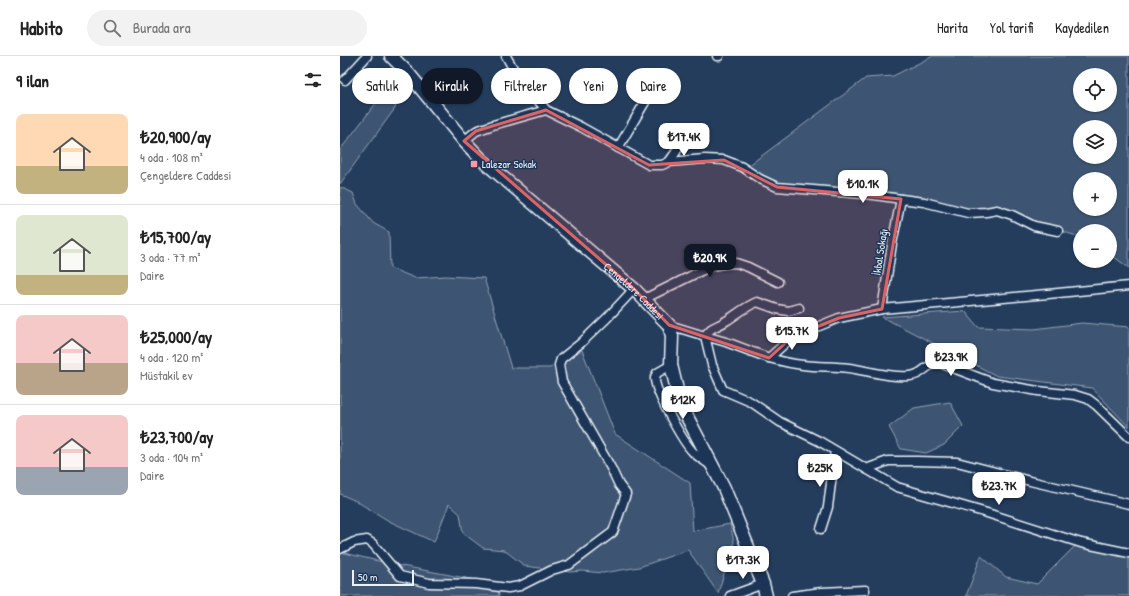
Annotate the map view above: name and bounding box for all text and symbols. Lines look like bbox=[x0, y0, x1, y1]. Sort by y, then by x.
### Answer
search box bbox=[87, 10, 367, 46]
text: Habito bbox=[20, 15, 63, 41]
icon: search bbox=[101, 17, 123, 39]
text: Burada ara bbox=[133, 17, 191, 38]
text: Harita bbox=[937, 18, 968, 37]
text: Yol tarifi bbox=[990, 18, 1033, 37]
text: Kaydedilen bbox=[1055, 18, 1109, 37]
chip: Satılık bbox=[352, 68, 413, 104]
chip: Kiralık bbox=[421, 68, 483, 104]
chip: Filtreler bbox=[491, 68, 561, 104]
chip: Yeni bbox=[569, 68, 618, 104]
chip: Daire bbox=[626, 68, 681, 104]
map controls bbox=[1073, 68, 1117, 268]
button: locate bbox=[1073, 68, 1117, 112]
text: 9 ilan bbox=[16, 69, 49, 92]
icon: filters bbox=[302, 69, 324, 91]
button: layers bbox=[1073, 120, 1117, 164]
pin: ₺17.4K bbox=[651, 123, 717, 157]
text: ₺20,900/ay bbox=[140, 125, 211, 148]
text: ₺17.4K bbox=[667, 127, 701, 145]
icon: home bbox=[48, 130, 96, 178]
text: 4 oda · 108 m² bbox=[140, 148, 203, 166]
place label: Lalezar Sokak bbox=[482, 157, 537, 171]
marker: Lalezar Sokak bbox=[469, 159, 479, 169]
text: Çengeldere Caddesi bbox=[140, 166, 231, 184]
pin: ₺10.1K bbox=[830, 170, 896, 204]
button: + bbox=[1073, 172, 1117, 216]
text: ₺10.1K bbox=[847, 174, 879, 192]
button: − bbox=[1073, 224, 1117, 268]
text: ₺15,700/ay bbox=[140, 225, 211, 248]
street label: İkbal Sokağı bbox=[869, 228, 891, 276]
icon: home bbox=[48, 231, 96, 279]
pin: ₺20.9K bbox=[677, 244, 743, 278]
text: 3 oda · 77 m² bbox=[140, 248, 201, 266]
text: ₺20.9K bbox=[693, 248, 727, 266]
street label: Çengeldere Caddesi bbox=[601, 259, 667, 323]
text: Daire bbox=[140, 266, 164, 284]
pin: ₺15.7K bbox=[759, 317, 825, 351]
text: ₺15.7K bbox=[775, 321, 809, 339]
text: ₺25,000/ay bbox=[140, 325, 212, 348]
icon: home bbox=[48, 331, 96, 379]
pin: ₺23.9K bbox=[918, 343, 984, 377]
text: ₺23.9K bbox=[934, 347, 968, 365]
text: 4 oda · 120 m² bbox=[140, 348, 203, 366]
text: Müstakil ev bbox=[140, 366, 193, 384]
pin: ₺12K bbox=[659, 386, 707, 420]
text: ₺12K bbox=[670, 390, 696, 408]
text: ₺23,700/ay bbox=[140, 425, 213, 448]
icon: home bbox=[48, 431, 96, 479]
text: 3 oda · 104 m² bbox=[140, 448, 203, 466]
pin: ₺25K bbox=[796, 454, 844, 488]
text: ₺25K bbox=[807, 458, 833, 476]
text: Daire bbox=[140, 466, 164, 484]
pin: ₺23.7K bbox=[966, 472, 1032, 506]
text: ₺23.7K bbox=[981, 476, 1017, 494]
pin: ₺17.3K bbox=[710, 546, 776, 580]
text: ₺17.3K bbox=[726, 550, 760, 568]
scale bar bbox=[352, 568, 414, 587]
text: 50 m bbox=[358, 570, 378, 584]

